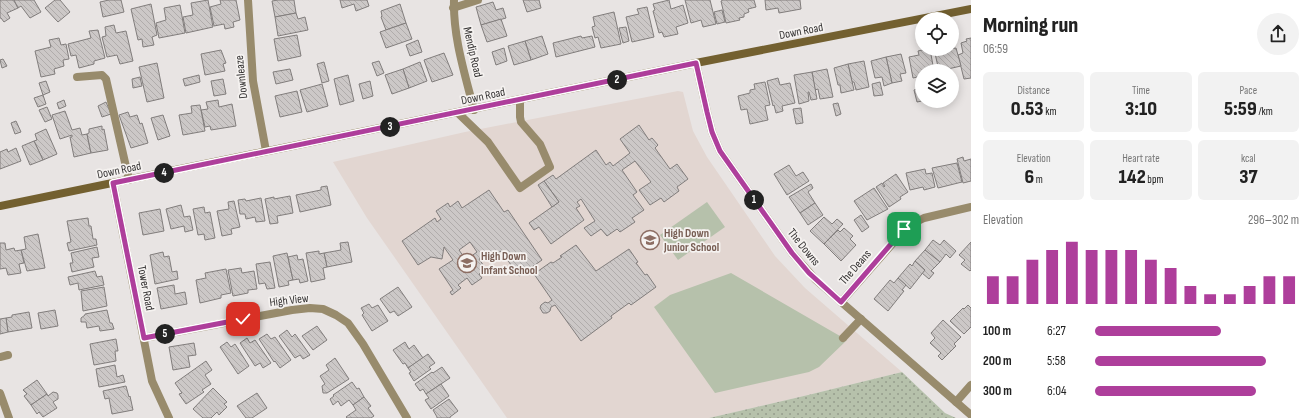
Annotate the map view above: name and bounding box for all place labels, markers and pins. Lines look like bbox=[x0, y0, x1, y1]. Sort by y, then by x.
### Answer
pin: 2 bbox=[607, 70, 627, 90]
pin: 3 bbox=[380, 117, 400, 137]
pin: 4 bbox=[154, 163, 174, 183]
pin: 1 bbox=[744, 190, 764, 210]
pin bbox=[887, 212, 921, 246]
place label: High Down Junior School bbox=[663, 226, 719, 255]
school or university icon: High Down Junior School bbox=[639, 229, 661, 251]
place label: High Down Infant School bbox=[481, 249, 538, 278]
school or university icon: High Down Infant School bbox=[456, 252, 478, 274]
pin bbox=[226, 302, 260, 336]
pin: 5 bbox=[155, 324, 175, 344]

